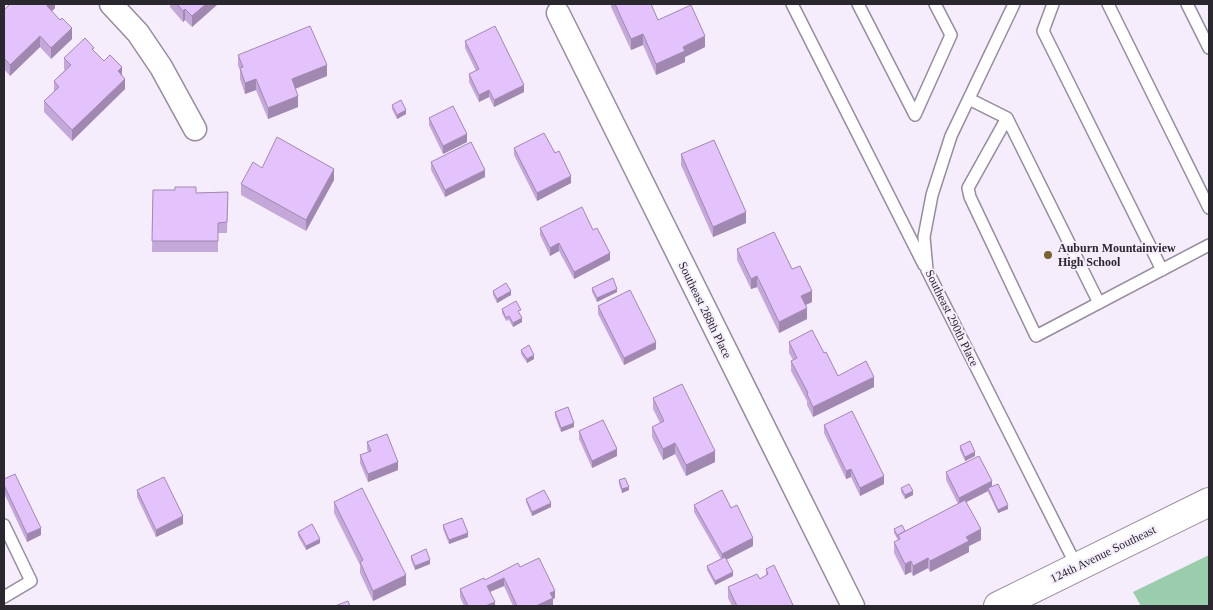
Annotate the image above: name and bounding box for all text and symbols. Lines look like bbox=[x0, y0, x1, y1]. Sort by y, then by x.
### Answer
place label: Auburn Mountainview High School bbox=[1058, 241, 1176, 269]
marker: Auburn Mountainview High School bbox=[1042, 249, 1054, 261]
street label: Southeast 288th Place bbox=[675, 259, 735, 361]
street label: Southeast 290th Place bbox=[922, 267, 982, 369]
street label: 124th Avenue Southeast bbox=[1048, 522, 1159, 586]

